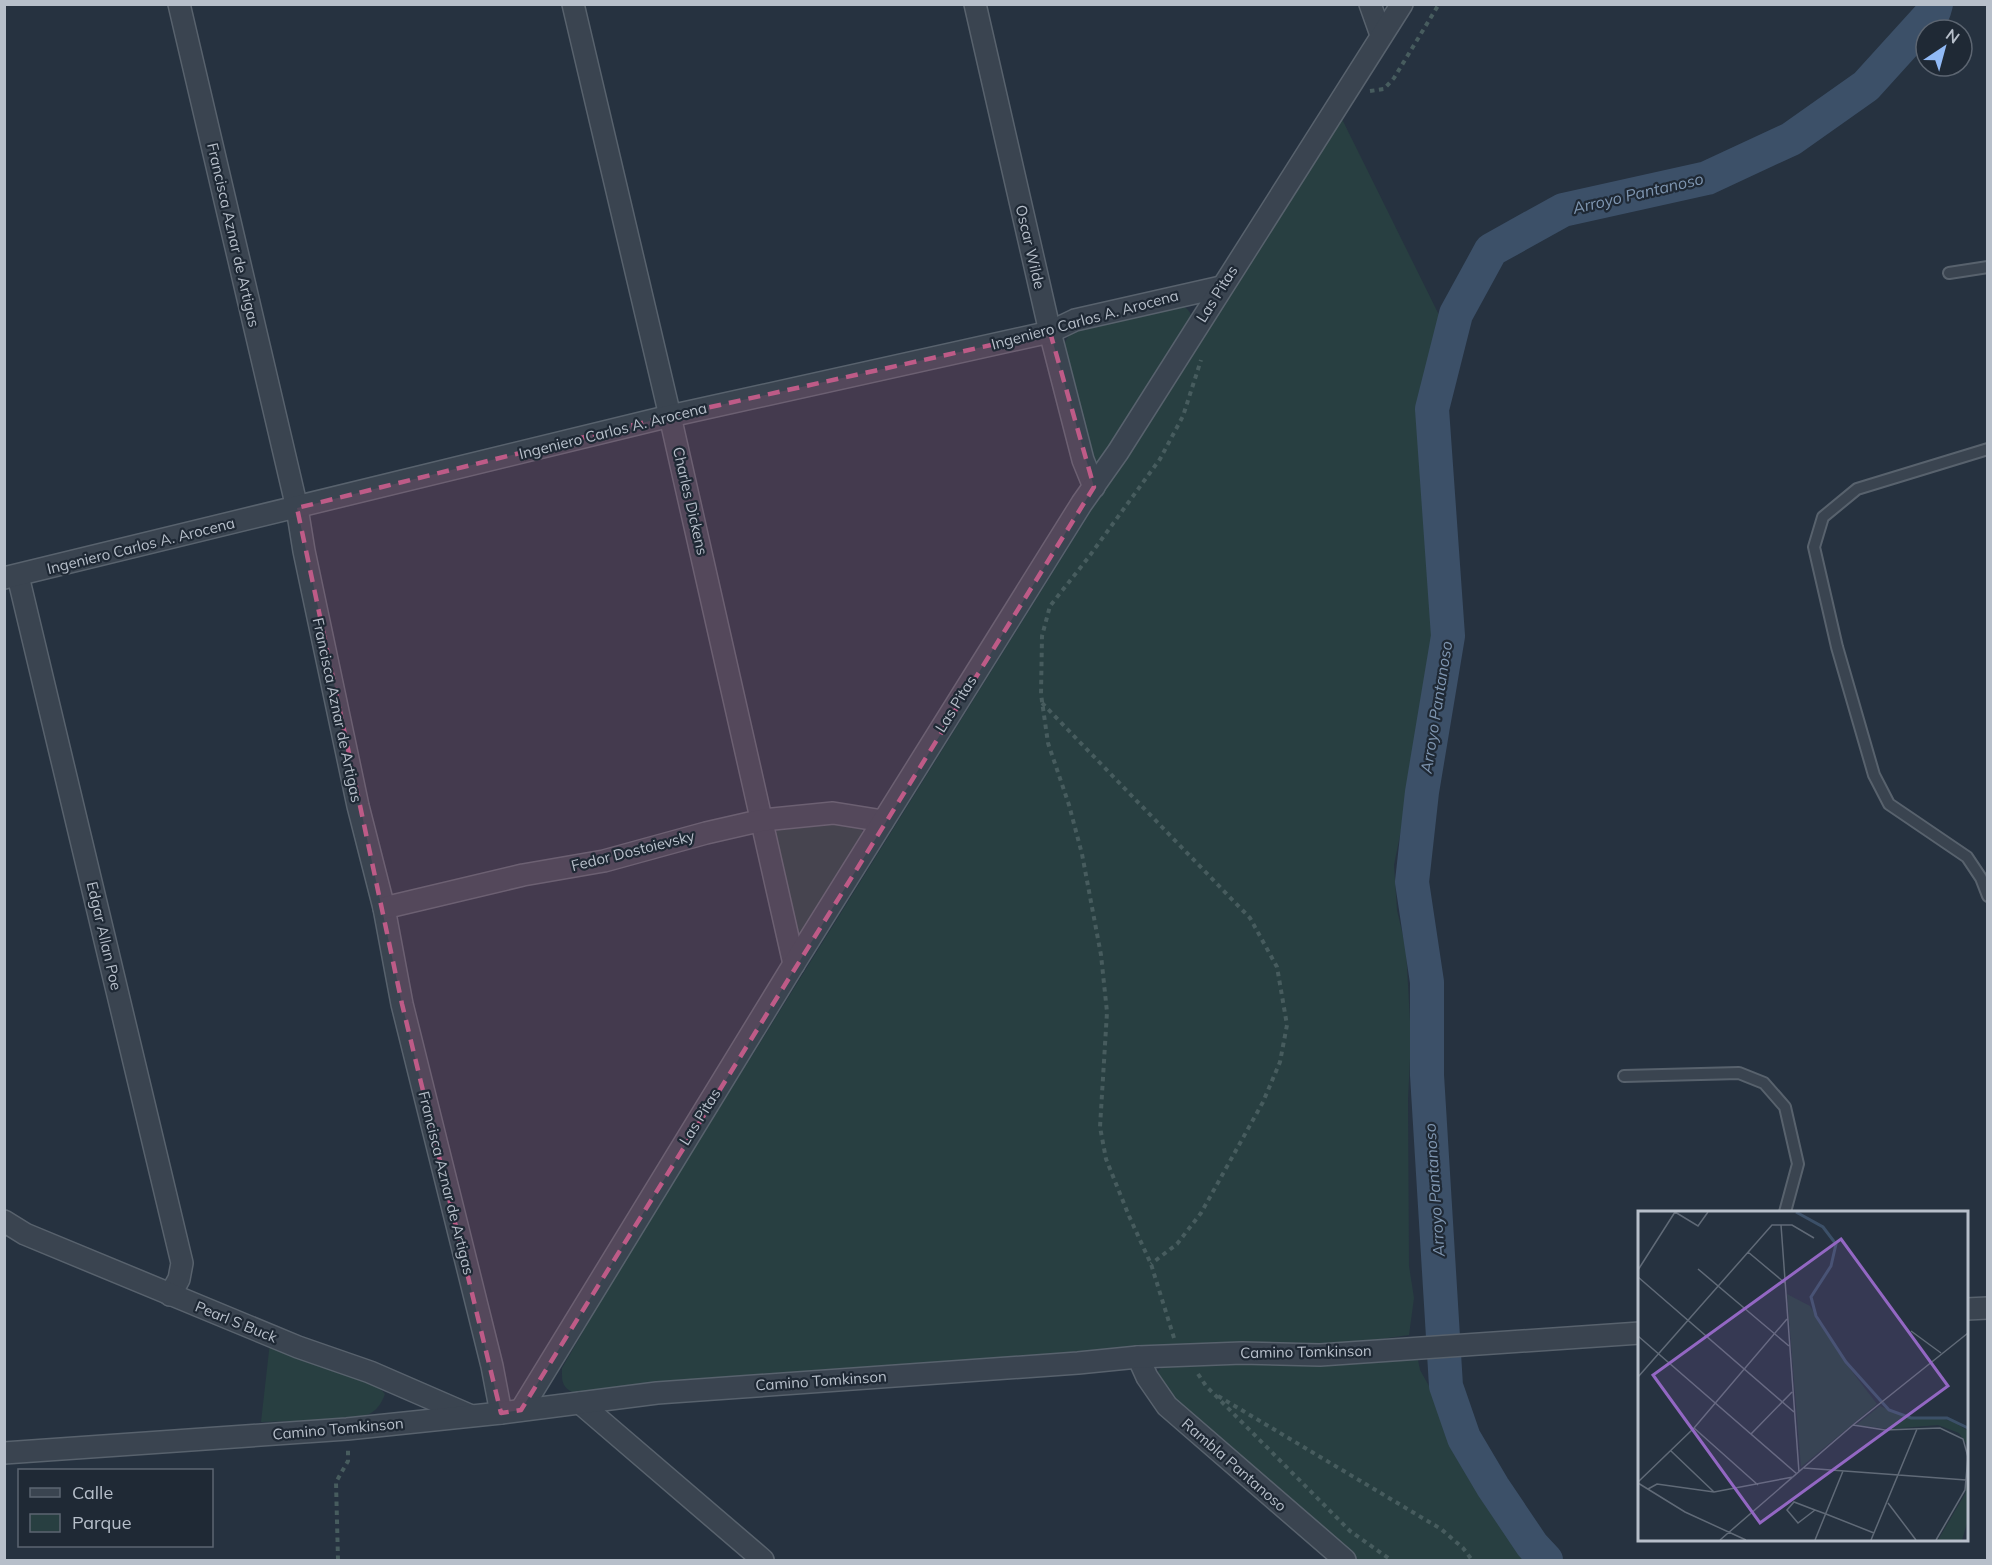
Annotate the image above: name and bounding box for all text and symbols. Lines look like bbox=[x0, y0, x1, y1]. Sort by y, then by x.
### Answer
north arrow bbox=[1914, 18, 1974, 78]
text: N bbox=[1942, 24, 1964, 48]
street label: Francisca Aznar de Artigas bbox=[203, 141, 264, 329]
water label: Arroyo Pantanoso bbox=[1570, 168, 1705, 218]
street label: Oscar Wilde bbox=[1012, 203, 1049, 291]
street label: Las Pitas bbox=[1192, 262, 1241, 326]
street label: Ingeniero Carlos A. Arocena bbox=[989, 285, 1181, 354]
street label: Ingeniero Carlos A. Arocena bbox=[517, 398, 709, 463]
street label: Charles Dickens bbox=[669, 445, 712, 557]
street label: Ingeniero Carlos A. Arocena bbox=[45, 513, 237, 578]
street label: Francisca Aznar de Artigas bbox=[309, 616, 366, 804]
water label: Arroyo Pantanoso bbox=[1416, 639, 1456, 776]
street label: Las Pitas bbox=[931, 672, 980, 736]
street label: Fedor Dostoievsky bbox=[569, 826, 697, 875]
street label: Edgar Allan Poe bbox=[83, 880, 126, 992]
street label: Las Pitas bbox=[675, 1085, 724, 1149]
street label: Francisca Aznar de Artigas bbox=[414, 1089, 478, 1277]
water label: Arroyo Pantanoso bbox=[1419, 1123, 1449, 1258]
inset map bbox=[1638, 1211, 1968, 1541]
street label: Pearl S Buck bbox=[192, 1296, 280, 1347]
street label: Camino Tomkinson bbox=[1240, 1341, 1372, 1362]
street label: Camino Tomkinson bbox=[755, 1366, 887, 1395]
street label: Camino Tomkinson bbox=[272, 1413, 404, 1444]
street label: Rambla Pantanoso bbox=[1178, 1414, 1291, 1515]
legend bbox=[18, 1469, 213, 1547]
text: Calle bbox=[72, 1481, 113, 1504]
text: Parque bbox=[72, 1511, 131, 1534]

